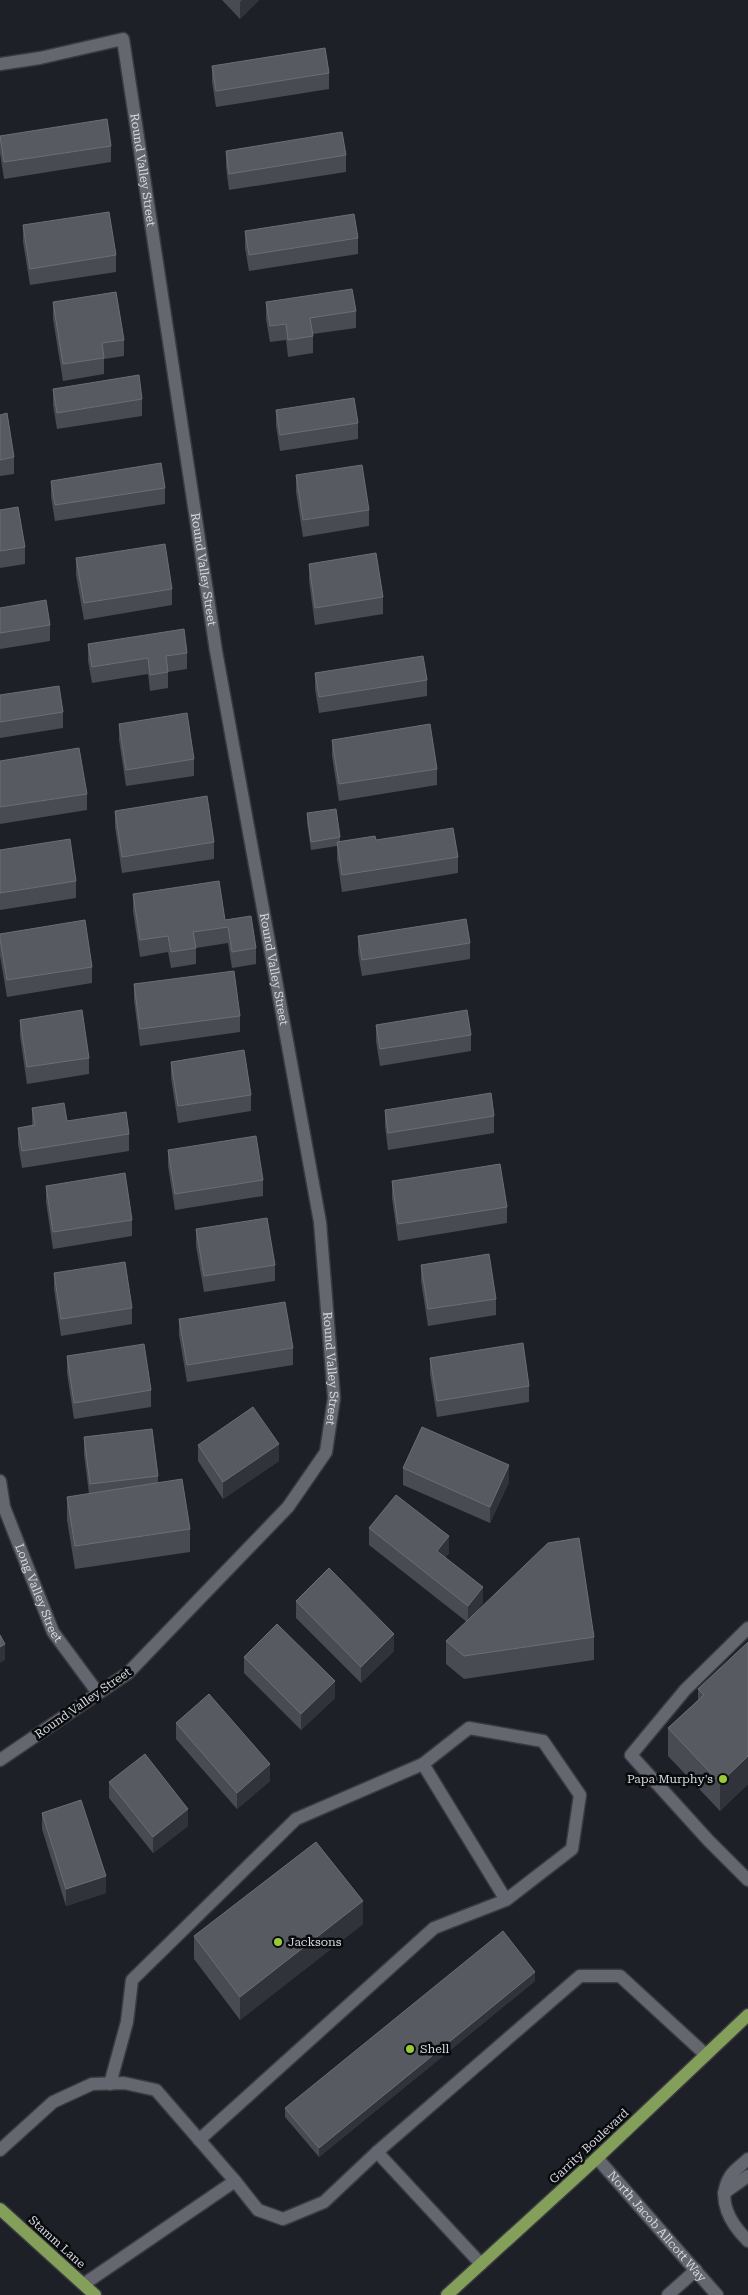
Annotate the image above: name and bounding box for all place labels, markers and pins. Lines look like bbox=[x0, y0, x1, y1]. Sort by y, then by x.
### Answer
place label: Papa Murphy's bbox=[627, 1772, 713, 1786]
marker: Papa Murphy's bbox=[717, 1773, 729, 1785]
place label: Jacksons bbox=[288, 1935, 342, 1949]
marker: Jacksons bbox=[272, 1936, 284, 1948]
place label: Shell bbox=[420, 2042, 449, 2056]
marker: Shell bbox=[404, 2043, 416, 2055]

